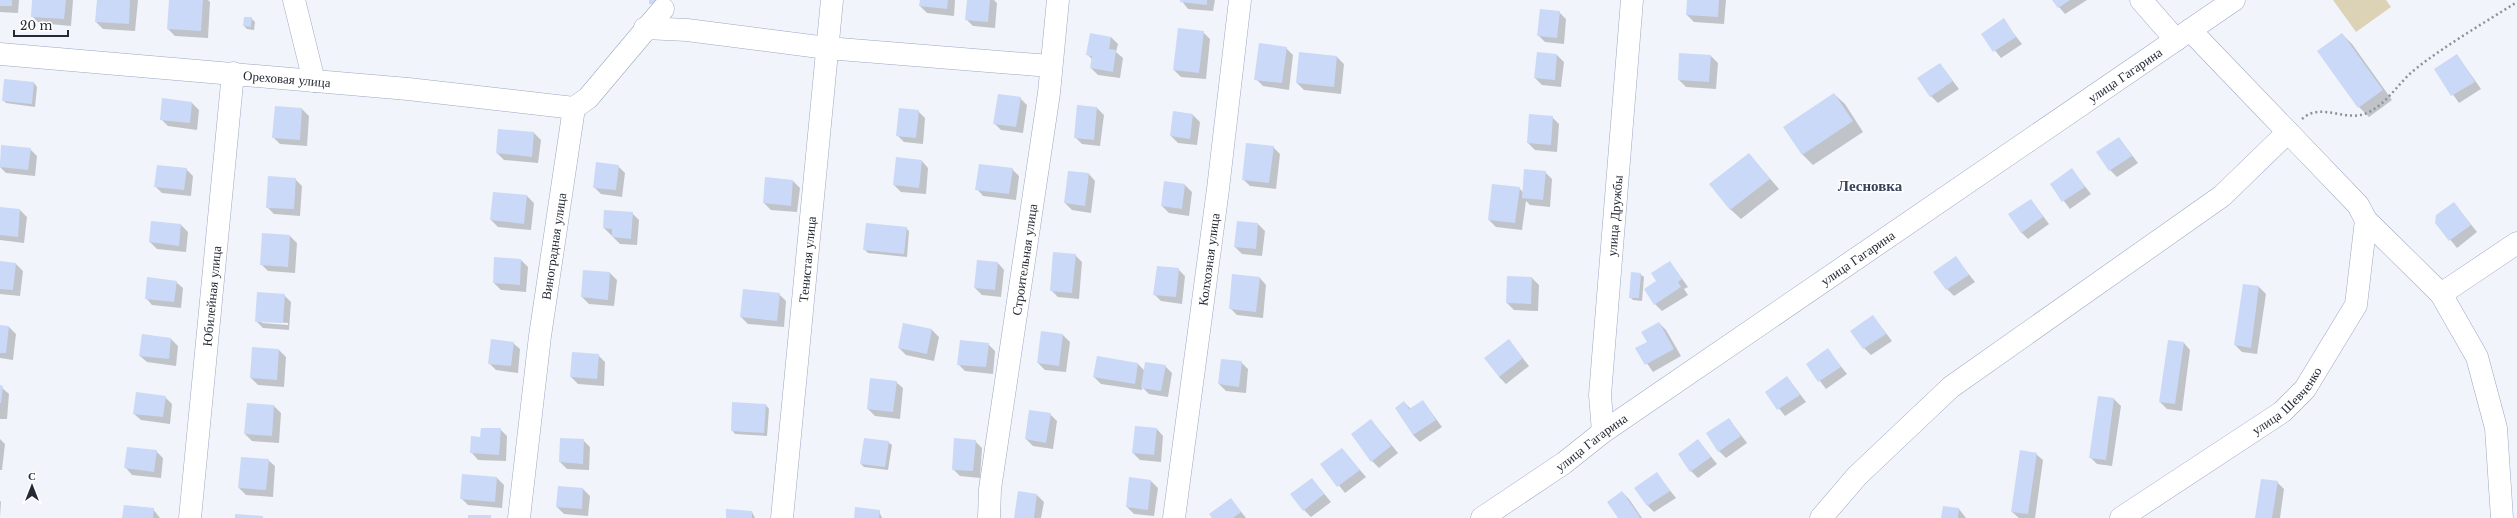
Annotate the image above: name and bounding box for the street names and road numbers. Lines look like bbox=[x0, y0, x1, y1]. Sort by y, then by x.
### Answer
street label: улица Гагарина bbox=[2085, 44, 2166, 107]
street label: Ореховая улица bbox=[243, 67, 332, 91]
street label: улица Дружбы bbox=[1603, 174, 1627, 257]
street label: Виноградная улица bbox=[538, 191, 570, 301]
street label: Строительная улица bbox=[1008, 202, 1041, 317]
street label: Колхозная улица bbox=[1194, 212, 1224, 307]
street label: Тенистая улица bbox=[795, 215, 820, 303]
street label: улица Гагарина bbox=[1817, 227, 1898, 290]
street label: Юбилейная улица bbox=[199, 245, 225, 347]
street label: улица Шевченко bbox=[2249, 364, 2325, 439]
street label: улица Гагарина bbox=[1552, 410, 1631, 475]

